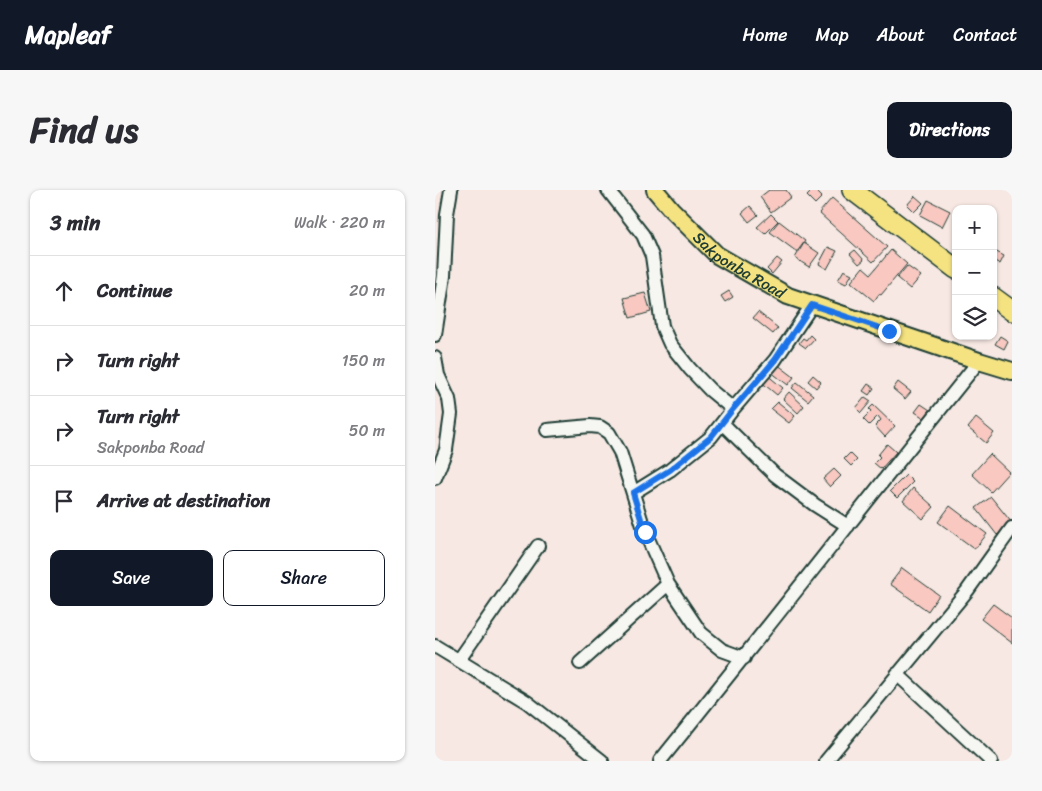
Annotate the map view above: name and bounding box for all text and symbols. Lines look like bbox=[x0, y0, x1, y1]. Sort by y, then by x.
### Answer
text: Mapleaf bbox=[25, 14, 111, 56]
text: Home bbox=[743, 19, 788, 51]
text: Map bbox=[816, 19, 849, 51]
text: About bbox=[877, 19, 925, 51]
text: Contact bbox=[953, 19, 1017, 51]
text: Find us bbox=[30, 99, 138, 161]
button: Directions bbox=[887, 102, 1012, 158]
text: 3 min bbox=[50, 204, 100, 242]
map controls bbox=[952, 205, 997, 340]
button: + bbox=[952, 205, 997, 250]
text: Walk · 220 m bbox=[294, 208, 385, 237]
street label: Sakponba Road bbox=[686, 224, 793, 308]
button: − bbox=[952, 250, 997, 295]
text: Continue bbox=[97, 274, 173, 307]
text: 20 m bbox=[349, 276, 385, 305]
icon: ahead bbox=[50, 277, 78, 305]
button: layers bbox=[952, 295, 997, 340]
route end bbox=[878, 320, 901, 343]
text: Turn right bbox=[97, 344, 179, 377]
text: 150 m bbox=[342, 346, 385, 375]
icon: right bbox=[50, 347, 78, 375]
text: Turn right bbox=[97, 400, 179, 433]
text: 50 m bbox=[349, 416, 385, 445]
icon: right bbox=[50, 417, 78, 445]
text: Sakponba Road bbox=[97, 433, 204, 462]
text: Arrive at destination bbox=[97, 484, 270, 517]
icon: arrive bbox=[50, 487, 78, 515]
route start bbox=[634, 521, 657, 544]
button: Save bbox=[50, 550, 213, 606]
button: Share bbox=[223, 550, 385, 606]

